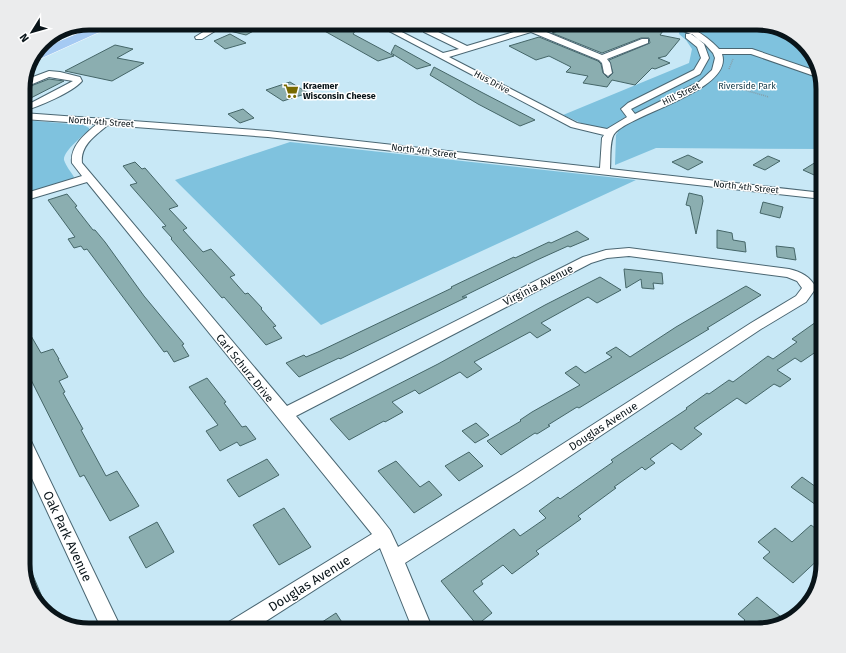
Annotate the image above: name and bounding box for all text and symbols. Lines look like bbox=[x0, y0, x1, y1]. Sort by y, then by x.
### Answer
north arrow bbox=[12, 12, 52, 52]
text: N bbox=[17, 31, 32, 45]
street label: Hus Drive bbox=[472, 68, 512, 96]
street label: Hill Street bbox=[661, 80, 702, 107]
place label: Kraemer Wisconsin Cheese bbox=[303, 81, 376, 101]
park label: Riverside Park bbox=[718, 81, 776, 91]
supermarket icon: Kraemer Wisconsin Cheese bbox=[282, 82, 300, 100]
street label: North 4th Street bbox=[68, 115, 135, 129]
street label: North 4th Street bbox=[391, 142, 458, 160]
street label: North 4th Street bbox=[713, 179, 780, 195]
street label: Virginia Avenue bbox=[501, 262, 576, 309]
street label: Carl Schurz Drive bbox=[213, 332, 276, 405]
street label: Douglas Avenue bbox=[567, 399, 640, 453]
street label: Oak Park Avenue bbox=[40, 489, 95, 584]
street label: Douglas Avenue bbox=[266, 552, 353, 615]

